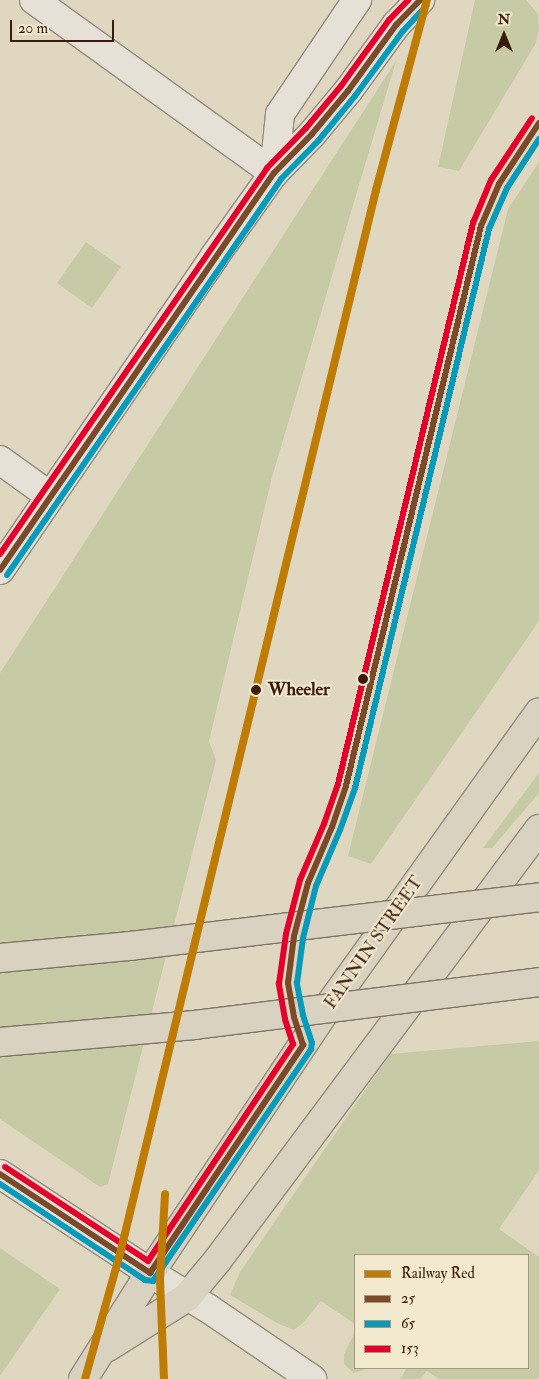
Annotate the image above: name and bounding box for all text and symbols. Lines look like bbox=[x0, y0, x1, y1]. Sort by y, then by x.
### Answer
scale bar bbox=[12, 10, 116, 42]
north arrow bbox=[479, 10, 529, 60]
text: N bbox=[498, 11, 510, 28]
text: 20 m bbox=[18, 19, 48, 38]
unlabelled marker bbox=[358, 674, 368, 684]
place label: Wheeler bbox=[268, 679, 330, 701]
marker: Wheeler bbox=[247, 681, 265, 699]
street label: FANNIN STREET bbox=[320, 872, 428, 1014]
legend bbox=[354, 1254, 529, 1369]
text: Railway Red bbox=[401, 1264, 475, 1283]
text: 25 bbox=[401, 1289, 415, 1308]
text: 65 bbox=[401, 1314, 415, 1333]
text: 153 bbox=[401, 1339, 419, 1358]

